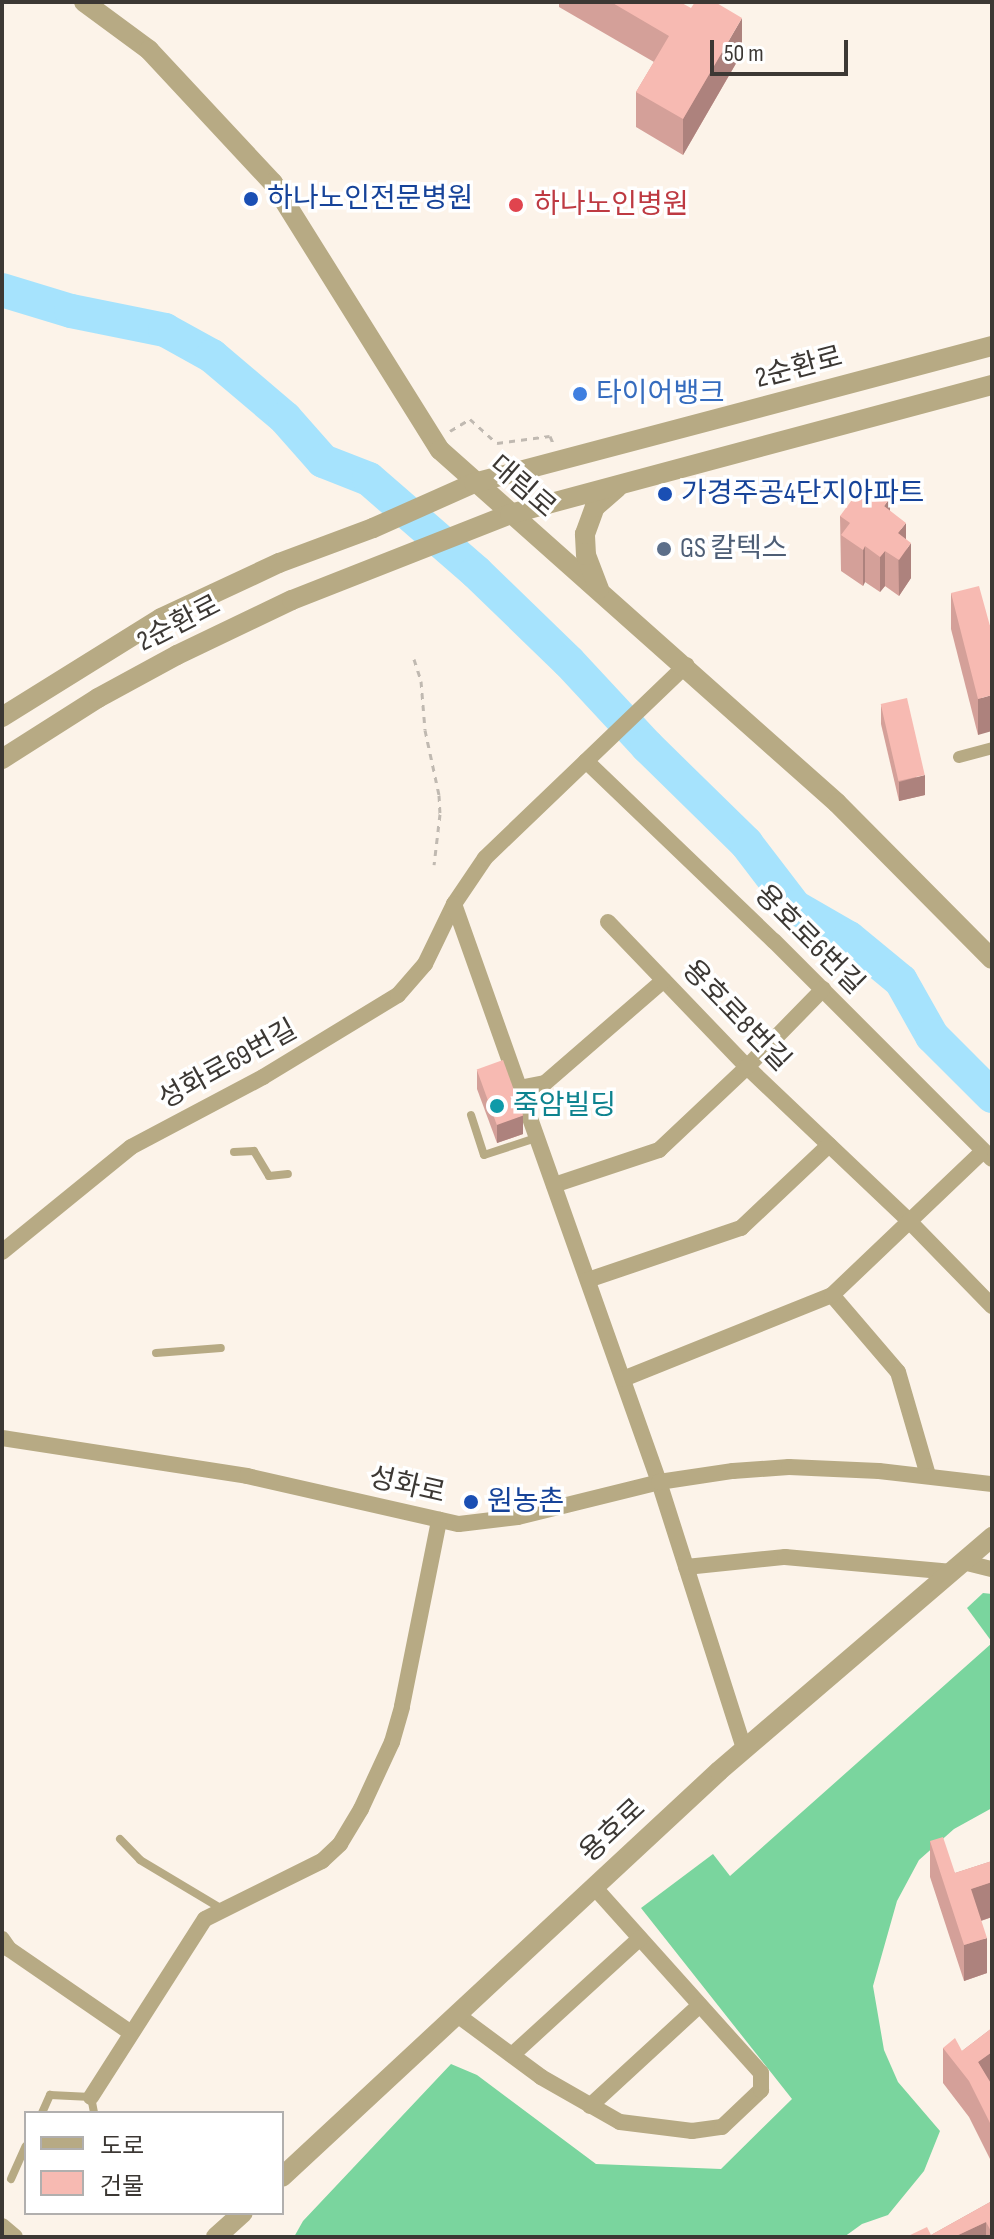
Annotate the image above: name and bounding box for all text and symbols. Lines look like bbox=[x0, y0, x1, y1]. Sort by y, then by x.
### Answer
scale bar bbox=[714, 24, 852, 74]
text: 50 m bbox=[724, 39, 764, 68]
place label: 하나노인전문병원 bbox=[267, 182, 473, 216]
place label: 하나노인병원 bbox=[534, 188, 689, 222]
marker: 하나노인전문병원 bbox=[242, 190, 260, 208]
marker: 하나노인병원 bbox=[505, 194, 527, 216]
street label: 2순환로 bbox=[752, 340, 846, 396]
place label: 타이어뱅크 bbox=[596, 377, 725, 411]
marker: 타이어뱅크 bbox=[571, 385, 589, 403]
street label: 대림로 bbox=[482, 449, 562, 525]
place label: 가경주공4단지아파트 bbox=[681, 477, 925, 511]
marker: 가경주공4단지아파트 bbox=[656, 485, 674, 503]
place label: GS 칼텍스 bbox=[680, 532, 788, 566]
marker: GS 칼텍스 bbox=[655, 540, 673, 558]
street label: 2순환로 bbox=[132, 589, 226, 659]
street label: 용호로6번길 bbox=[747, 878, 871, 1002]
street label: 용호로8번길 bbox=[675, 954, 797, 1078]
street label: 성화로69번길 bbox=[153, 1013, 303, 1117]
place label: 죽암빌딩 bbox=[513, 1089, 616, 1123]
marker: 죽암빌딩 bbox=[488, 1097, 506, 1115]
street label: 성화로 bbox=[366, 1461, 448, 1511]
place label: 원농촌 bbox=[487, 1485, 564, 1519]
marker: 원농촌 bbox=[462, 1493, 480, 1511]
street label: 용호로 bbox=[573, 1792, 653, 1870]
legend bbox=[24, 2111, 284, 2215]
text: 도로 bbox=[100, 2132, 144, 2161]
text: 건물 bbox=[100, 2172, 144, 2201]

